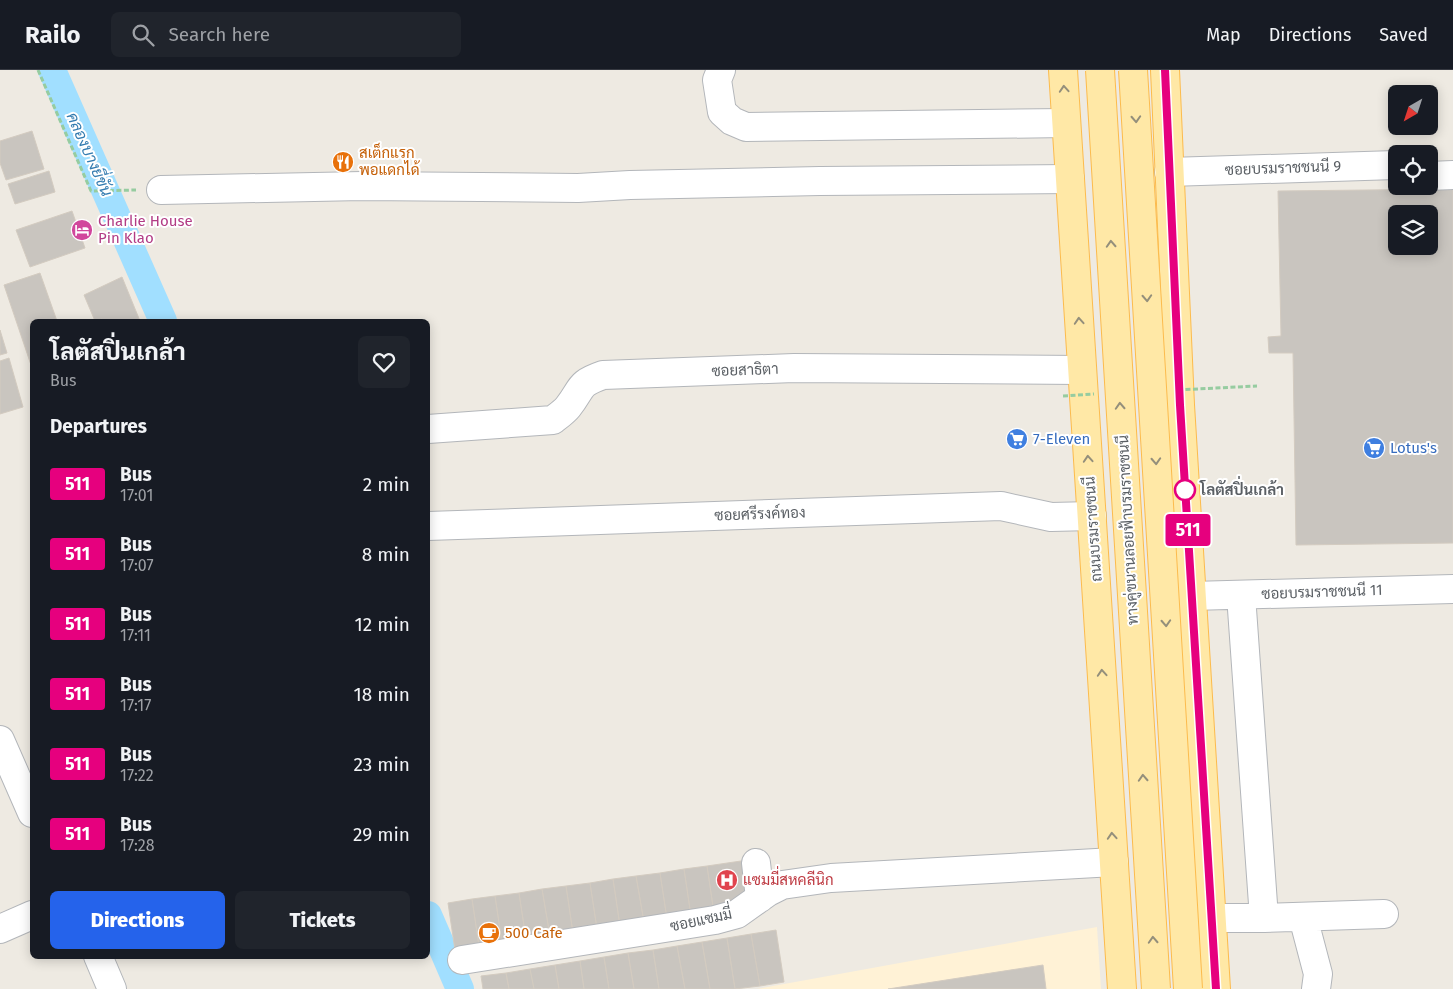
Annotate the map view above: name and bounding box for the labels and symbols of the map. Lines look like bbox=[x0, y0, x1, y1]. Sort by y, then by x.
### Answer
one-way arrow bbox=[1058, 85, 1069, 93]
north arrow bbox=[1388, 85, 1438, 135]
water label: คลองบางยี่ขัน bbox=[63, 107, 121, 199]
one-way arrow bbox=[1130, 115, 1141, 123]
place label: สเต็กแรก พอแดกได้ bbox=[359, 142, 420, 179]
restaurant icon: สเต็กแรก พอแดกได้ bbox=[331, 150, 355, 174]
street label: ซอยบรมราชชนนี 9 bbox=[1224, 156, 1342, 179]
place label: Charlie House Pin Klao bbox=[98, 212, 193, 247]
hotel icon: Charlie House Pin Klao bbox=[70, 218, 94, 242]
one-way arrow bbox=[1105, 240, 1116, 248]
one-way arrow bbox=[1141, 295, 1152, 303]
one-way arrow bbox=[1074, 317, 1085, 325]
street label: ซอยสาธิตา bbox=[711, 360, 779, 380]
one-way arrow bbox=[1115, 402, 1126, 410]
supermarket icon: 7-Eleven bbox=[1005, 427, 1029, 451]
place label: 7-Eleven bbox=[1033, 430, 1090, 448]
street label: ทางคู่ขนานลอยฟ้าบรมราชชนนี bbox=[1113, 434, 1143, 626]
supermarket icon: Lotus's bbox=[1362, 436, 1386, 460]
place label: Lotus's bbox=[1390, 439, 1437, 457]
one-way arrow bbox=[1082, 455, 1093, 463]
one-way arrow bbox=[1151, 457, 1162, 465]
place label: โลตัสปิ่นเกล้า bbox=[1199, 475, 1284, 499]
street label: ถนนบรมราชชนนี bbox=[1079, 476, 1106, 582]
marker: โลตัสปิ่นเกล้า bbox=[1174, 479, 1196, 501]
street label: ซอยศรีรงค์ทอง bbox=[714, 502, 806, 525]
line badge: 511 bbox=[1159, 514, 1217, 546]
street label: ซอยบรมราชชนนี 11 bbox=[1261, 580, 1383, 603]
one-way arrow bbox=[1160, 619, 1171, 627]
one-way arrow bbox=[1096, 669, 1107, 677]
one-way arrow bbox=[1137, 774, 1148, 782]
one-way arrow bbox=[1107, 831, 1118, 839]
place label: แซมมี่สหคลีนิก bbox=[743, 865, 834, 889]
hospital icon: แซมมี่สหคลีนิก bbox=[715, 868, 739, 892]
street label: ซอยแซมมี่ bbox=[667, 899, 734, 935]
cafe icon: 500 Cafe bbox=[477, 921, 501, 945]
place label: 500 Cafe bbox=[505, 924, 563, 942]
one-way arrow bbox=[1147, 936, 1158, 944]

